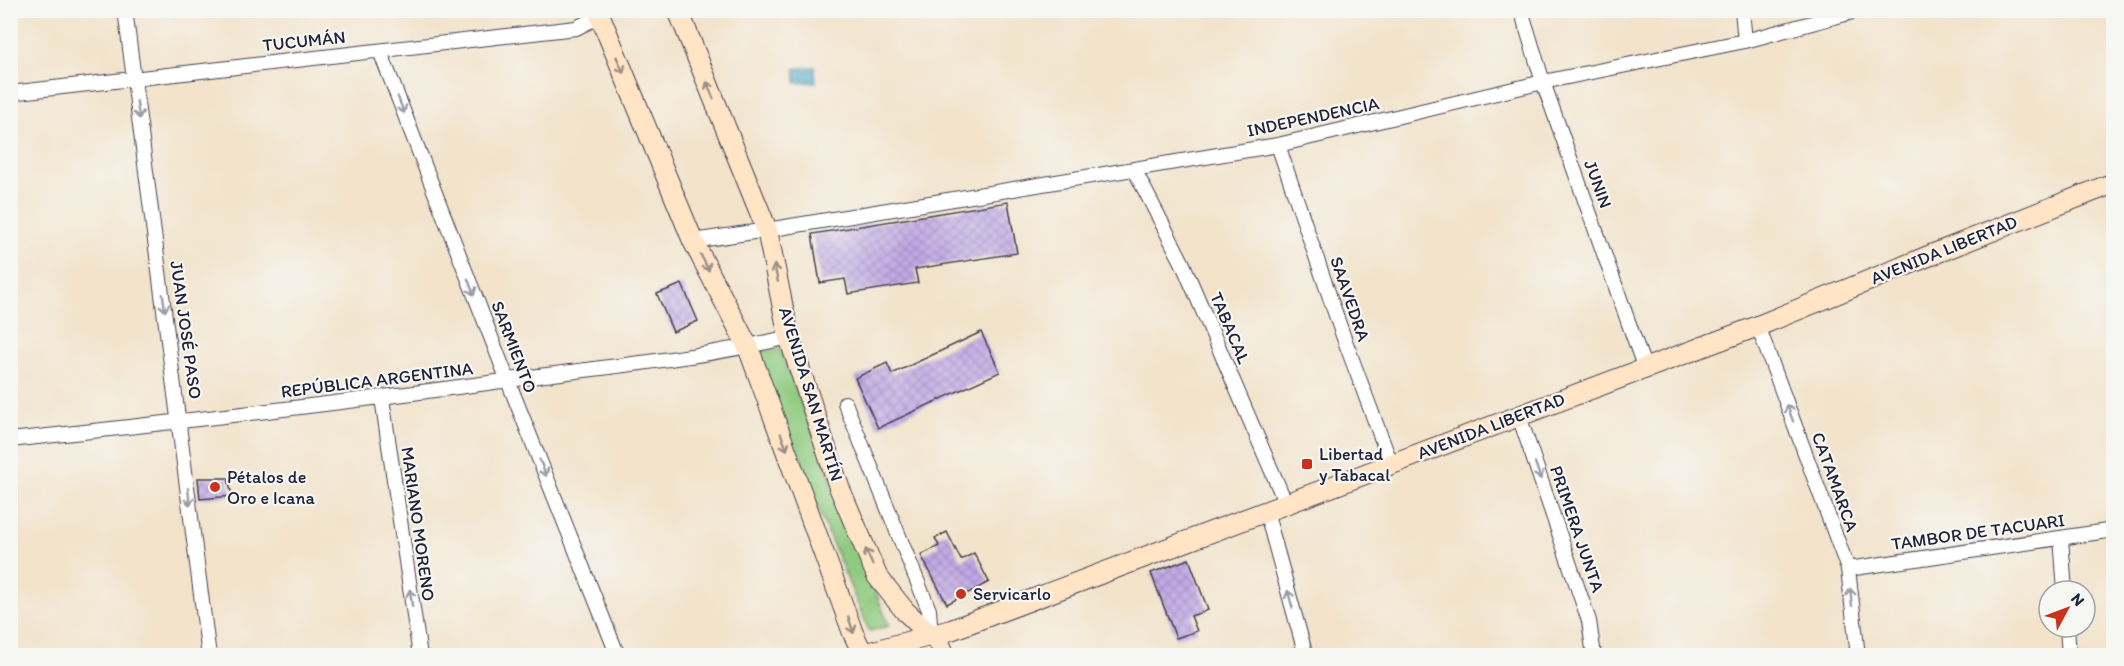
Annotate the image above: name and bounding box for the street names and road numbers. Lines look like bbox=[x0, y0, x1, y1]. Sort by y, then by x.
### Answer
street label: TUCUMÁN bbox=[261, 26, 347, 56]
street label: INDEPENDENCIA bbox=[1245, 92, 1381, 142]
street label: JUNIN bbox=[1579, 157, 1617, 211]
street label: AVENIDA LIBERTAD bbox=[1867, 211, 2021, 289]
street label: SAAVEDRA bbox=[1325, 254, 1375, 345]
street label: JUAN JOSÉ PASO bbox=[165, 259, 207, 401]
street label: TABACAL bbox=[1205, 289, 1255, 367]
street label: SARMIENTO bbox=[486, 298, 542, 396]
street label: AVENIDA SAN MARTÍN bbox=[774, 304, 848, 484]
street label: REPÚBLICA ARGENTINA bbox=[280, 357, 475, 403]
street label: AVENIDA LIBERTAD bbox=[1414, 388, 1568, 464]
street label: CATAMARCA bbox=[1807, 429, 1863, 535]
street label: MARIANO MORENO bbox=[396, 445, 440, 603]
street label: PRIMERA JUNTA bbox=[1545, 463, 1609, 596]
street label: TAMBOR DE TACUARI bbox=[1890, 509, 2066, 555]

